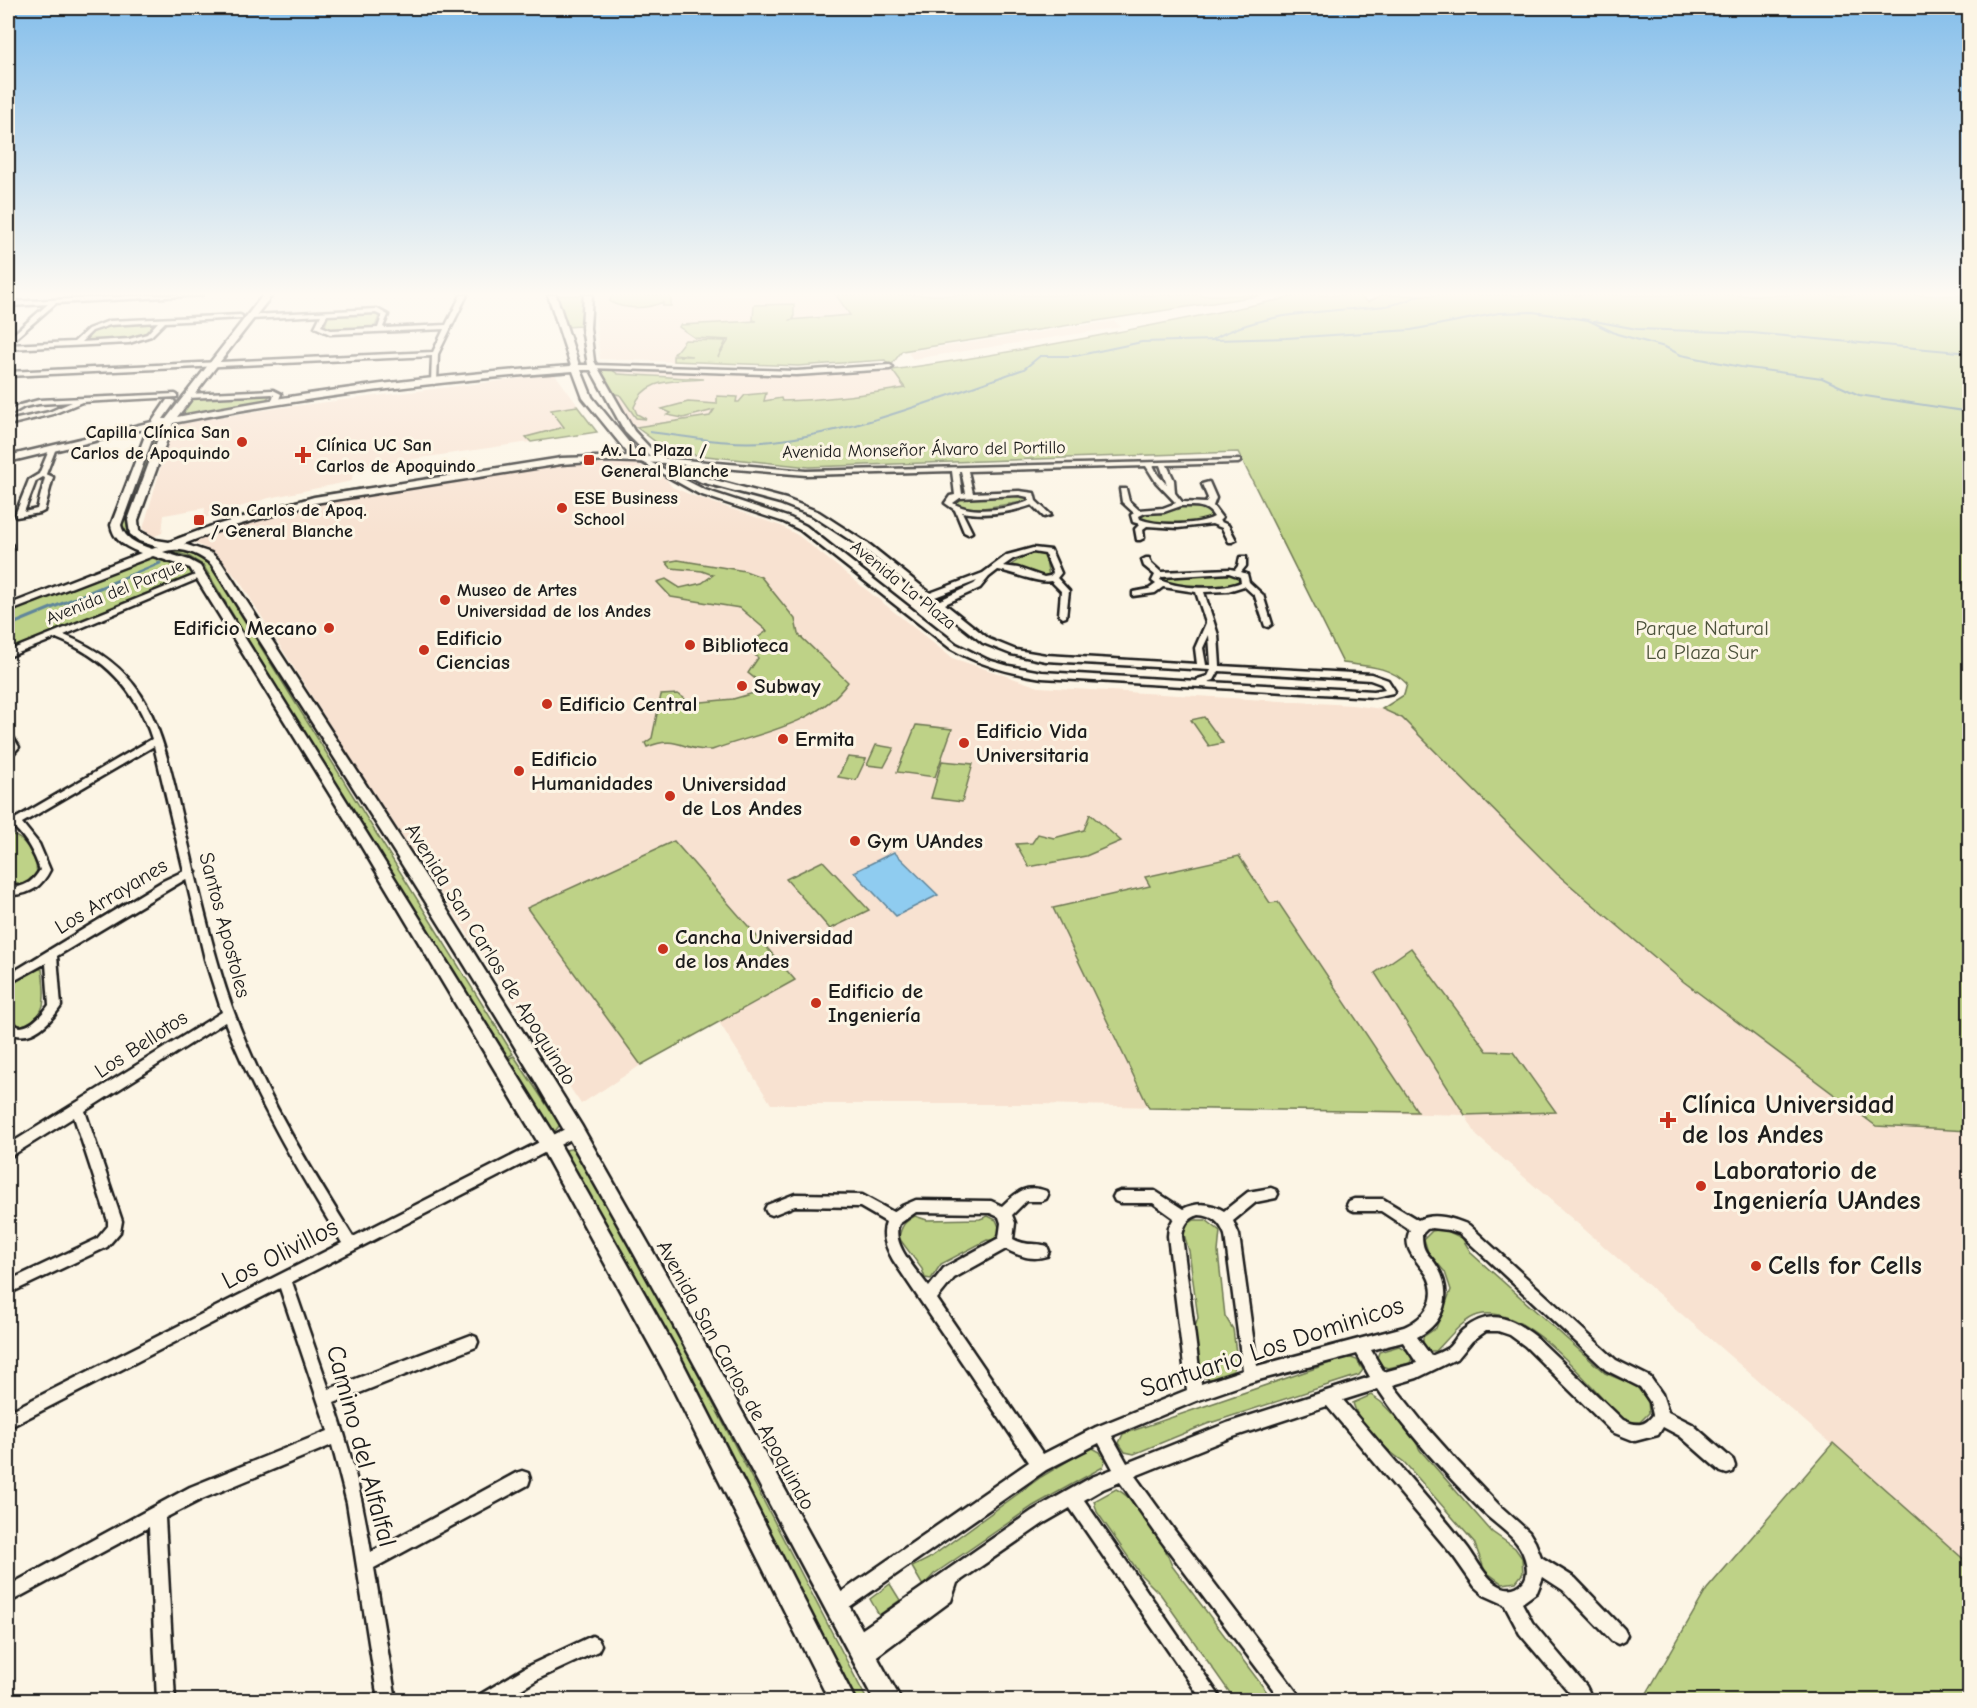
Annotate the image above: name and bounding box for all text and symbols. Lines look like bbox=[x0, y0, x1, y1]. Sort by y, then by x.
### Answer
place label: Capilla Clínica San Carlos de Apoquindo bbox=[71, 422, 230, 464]
marker: Capilla Clínica San Carlos de Apoquindo bbox=[235, 435, 249, 449]
place label: Clínica UC San Carlos de Apoquindo bbox=[316, 435, 475, 477]
street label: Avenida Monseñor Álvaro del Portillo bbox=[782, 436, 1066, 463]
place label: Av. La Plaza / General Blanche bbox=[601, 440, 729, 482]
marker: Clínica UC San Carlos de Apoquindo bbox=[294, 446, 312, 464]
marker: Av. La Plaza / General Blanche bbox=[582, 453, 596, 467]
place label: ESE Business School bbox=[574, 488, 678, 530]
place label: San Carlos de Apoq. / General Blanche bbox=[211, 500, 367, 542]
marker: ESE Business School bbox=[555, 501, 569, 515]
marker: San Carlos de Apoq. / General Blanche bbox=[192, 513, 206, 527]
street label: Avenida La Plaza bbox=[846, 536, 960, 634]
street label: Avenida del Parque bbox=[43, 555, 187, 629]
place label: Museo de Artes Universidad de los Andes bbox=[457, 580, 651, 622]
marker: Museo de Artes Universidad de los Andes bbox=[438, 593, 452, 607]
place label: Edificio Mecano bbox=[173, 616, 317, 640]
park label: Parque Natural La Plaza Sur bbox=[1635, 616, 1769, 664]
marker: Edificio Mecano bbox=[322, 621, 336, 635]
place label: Edificio Ciencias bbox=[436, 626, 510, 674]
place label: Biblioteca bbox=[702, 633, 789, 657]
marker: Biblioteca bbox=[683, 638, 697, 652]
marker: Edificio Ciencias bbox=[417, 643, 431, 657]
place label: Subway bbox=[754, 674, 821, 698]
marker: Subway bbox=[735, 679, 749, 693]
place label: Edificio Central bbox=[559, 692, 697, 716]
marker: Edificio Central bbox=[540, 697, 554, 711]
place label: Edificio Vida Universitaria bbox=[976, 719, 1089, 767]
place label: Ermita bbox=[795, 727, 855, 751]
marker: Ermita bbox=[776, 732, 790, 746]
marker: Edificio Vida Universitaria bbox=[957, 736, 971, 750]
place label: Edificio Humanidades bbox=[531, 747, 653, 795]
marker: Edificio Humanidades bbox=[512, 764, 526, 778]
place label: Universidad de Los Andes bbox=[682, 772, 802, 820]
marker: Universidad de Los Andes bbox=[663, 789, 677, 803]
street label: Avenida San Carlos de Apoquindo bbox=[400, 819, 582, 1089]
place label: Gym UAndes bbox=[867, 829, 983, 853]
marker: Gym UAndes bbox=[848, 834, 862, 848]
street label: Santos Apostoles bbox=[194, 850, 256, 1000]
street label: Los Arrayanes bbox=[50, 853, 172, 939]
place label: Cancha Universidad de los Andes bbox=[675, 925, 853, 973]
marker: Cancha Universidad de los Andes bbox=[656, 942, 670, 956]
place label: Edificio de Ingeniería bbox=[828, 979, 923, 1027]
marker: Edificio de Ingeniería bbox=[809, 996, 823, 1010]
street label: Los Bellotos bbox=[90, 1005, 192, 1083]
place label: Clínica Universidad de los Andes bbox=[1682, 1090, 1895, 1150]
marker: Clínica Universidad de los Andes bbox=[1659, 1111, 1677, 1129]
place label: Laboratorio de Ingeniería UAndes bbox=[1713, 1156, 1920, 1216]
marker: Laboratorio de Ingeniería UAndes bbox=[1694, 1179, 1708, 1193]
street label: Los Olivillos bbox=[217, 1212, 343, 1296]
street label: Avenida San Carlos de Apoquindo bbox=[652, 1236, 820, 1514]
place label: Cells for Cells bbox=[1768, 1251, 1922, 1281]
marker: Cells for Cells bbox=[1749, 1259, 1763, 1273]
street label: Santuario Los Dominicos bbox=[1136, 1290, 1408, 1404]
street label: Camino del Alfalfal bbox=[320, 1342, 402, 1550]

